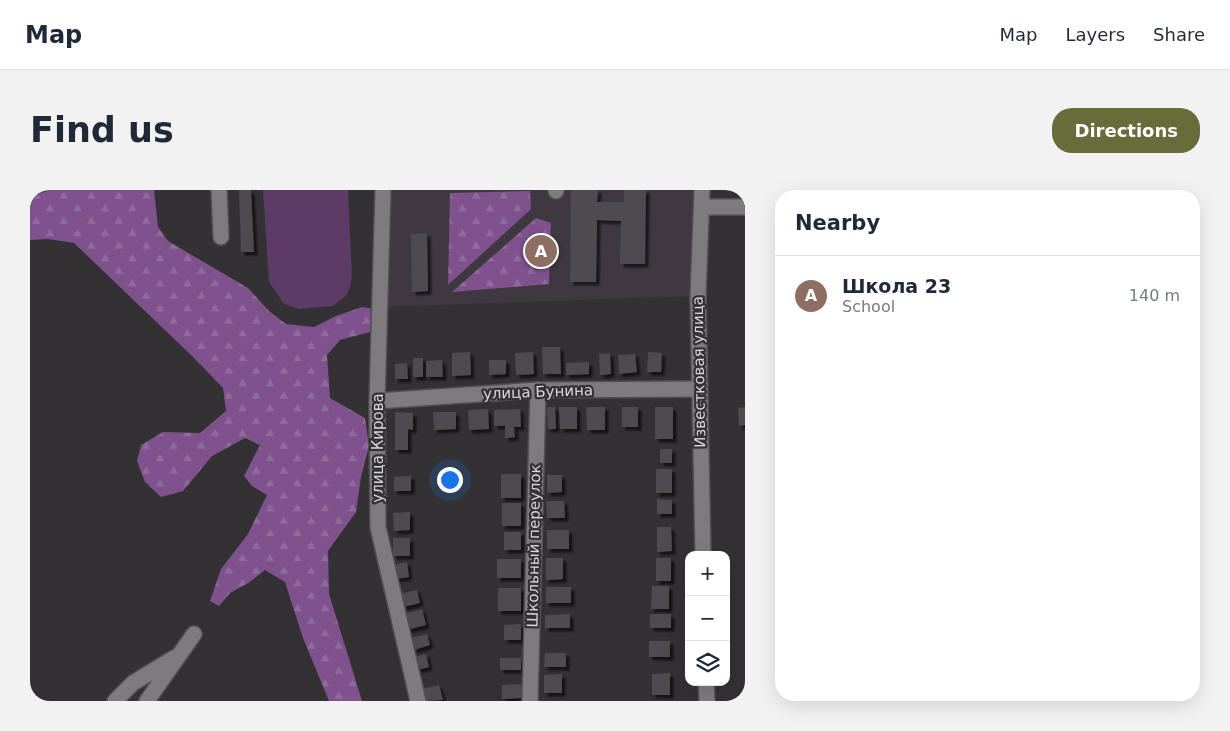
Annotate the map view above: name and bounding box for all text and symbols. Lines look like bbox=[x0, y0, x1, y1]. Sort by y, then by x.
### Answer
text: Map bbox=[25, 21, 82, 49]
text: Map bbox=[999, 24, 1037, 45]
text: Layers bbox=[1065, 24, 1125, 45]
text: Share bbox=[1153, 24, 1205, 45]
button: Directions bbox=[1052, 108, 1200, 153]
text: Find us bbox=[30, 110, 174, 150]
text: Nearby bbox=[795, 211, 880, 235]
pin: A bbox=[525, 232, 557, 270]
text: Школа 23 bbox=[842, 275, 951, 297]
text: A bbox=[805, 286, 817, 305]
text: 140 m bbox=[1129, 286, 1180, 305]
street label: Известковая улица bbox=[689, 296, 709, 448]
text: School bbox=[842, 297, 895, 316]
street label: улица Бунина bbox=[483, 381, 593, 403]
street label: улица Кирова bbox=[369, 393, 387, 503]
street label: Школьный переулок bbox=[524, 464, 544, 628]
your location bbox=[437, 467, 463, 493]
map controls bbox=[685, 551, 730, 686]
button: + bbox=[685, 551, 730, 596]
button: − bbox=[685, 596, 730, 641]
button: layers bbox=[685, 641, 730, 686]

